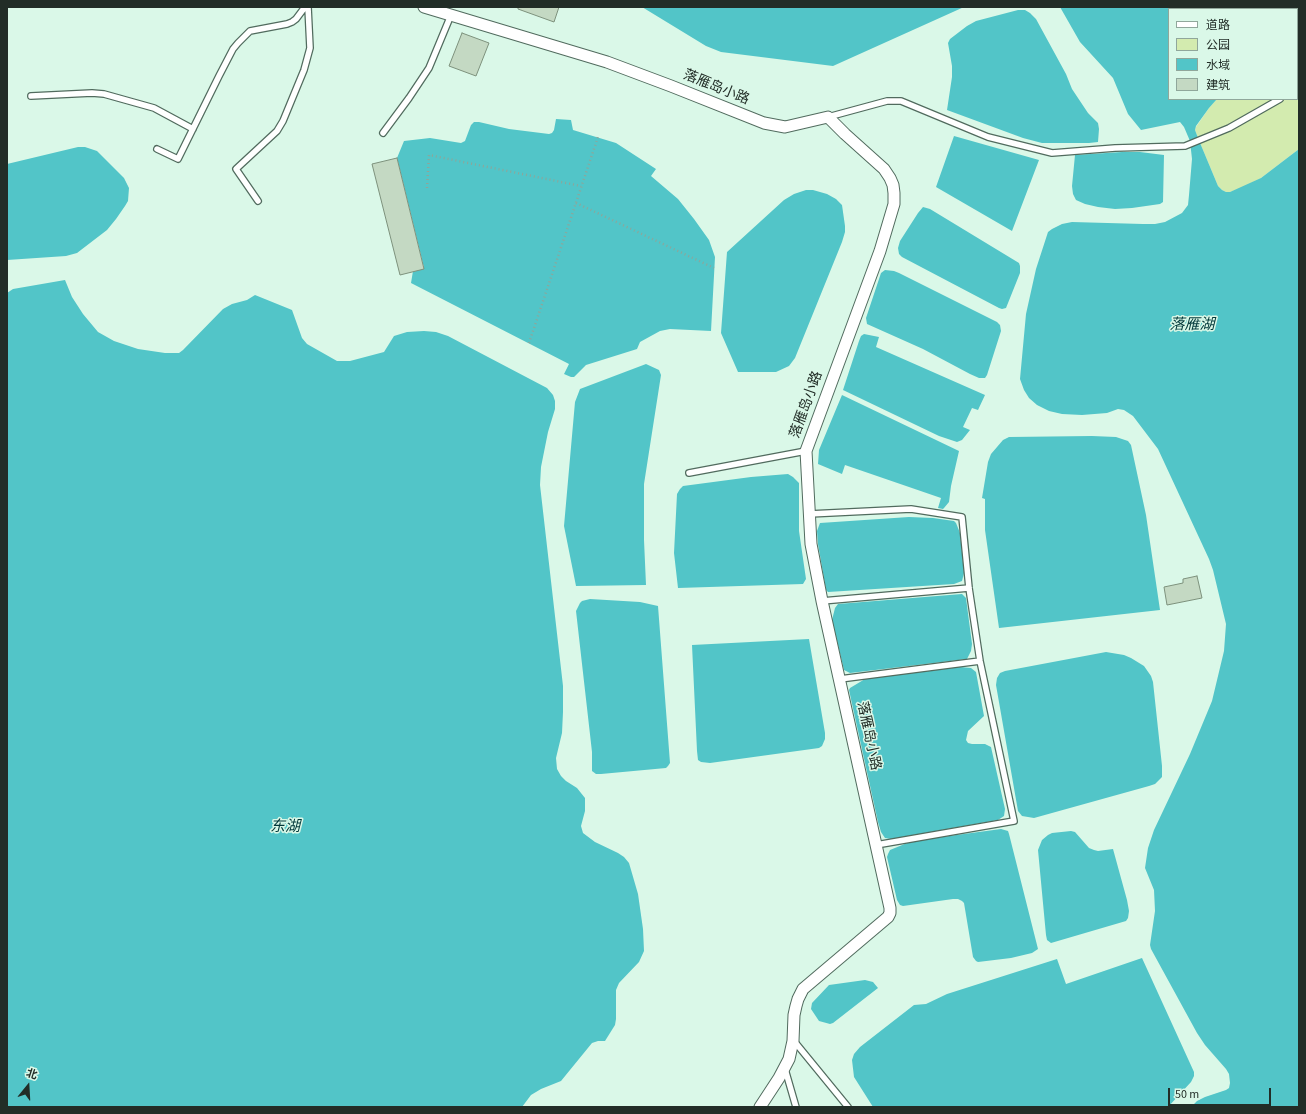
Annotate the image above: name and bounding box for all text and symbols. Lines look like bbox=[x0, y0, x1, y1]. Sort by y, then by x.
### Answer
legend bbox=[1168, 8, 1298, 100]
text: 道路 bbox=[1206, 17, 1230, 34]
text: 公园 bbox=[1206, 37, 1230, 54]
text: 水域 bbox=[1206, 57, 1230, 74]
street label: 落雁岛小路 bbox=[680, 67, 752, 109]
text: 建筑 bbox=[1206, 77, 1230, 94]
water label: 落雁湖 bbox=[1170, 317, 1214, 335]
street label: 落雁岛小路 bbox=[787, 369, 827, 441]
street label: 落雁岛小路 bbox=[853, 700, 883, 772]
water label: 东湖 bbox=[270, 819, 300, 837]
text: 北 bbox=[24, 1065, 39, 1083]
north arrow bbox=[8, 1066, 48, 1106]
scale bar bbox=[1170, 1080, 1273, 1106]
text: 50 m bbox=[1175, 1086, 1199, 1103]

